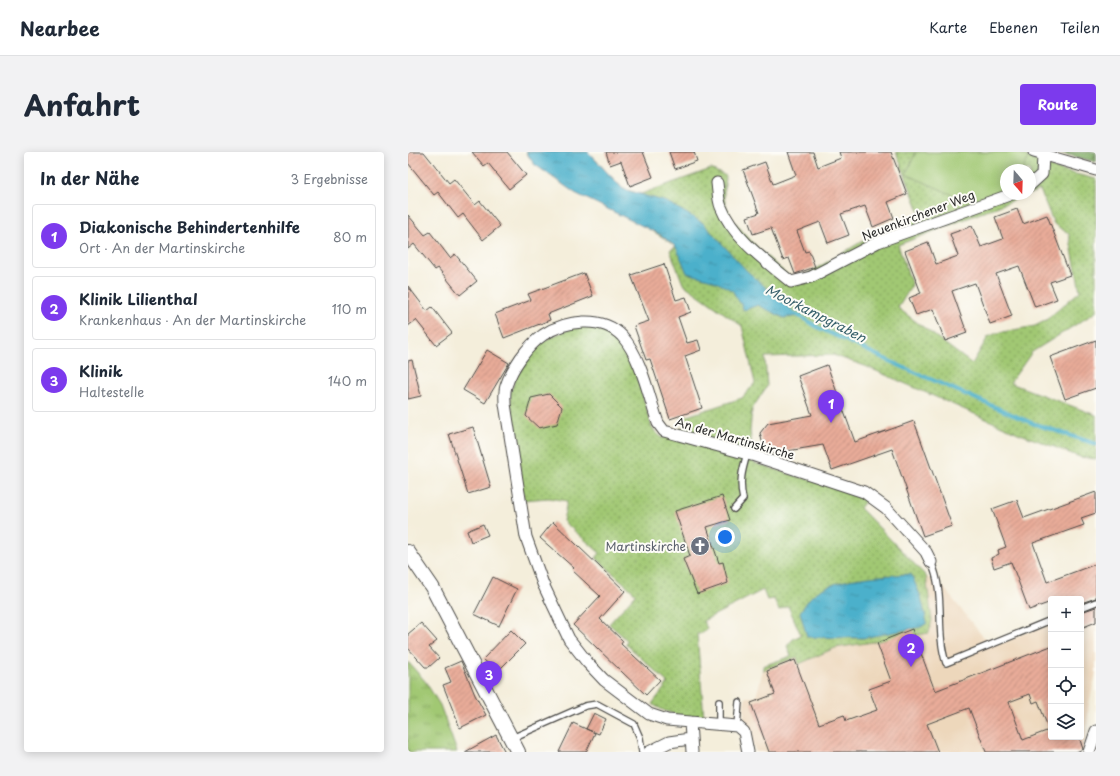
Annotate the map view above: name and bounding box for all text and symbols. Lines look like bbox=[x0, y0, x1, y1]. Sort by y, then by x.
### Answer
text: Nearbee bbox=[20, 14, 100, 42]
text: Karte bbox=[929, 17, 967, 38]
text: Ebenen bbox=[989, 17, 1038, 38]
text: Teilen bbox=[1060, 17, 1100, 38]
text: Anfahrt bbox=[24, 83, 140, 126]
button: Route bbox=[1020, 84, 1096, 125]
north arrow bbox=[1000, 164, 1036, 200]
text: In der Nähe bbox=[40, 165, 139, 191]
text: 3 Ergebnisse bbox=[291, 169, 368, 188]
street label: Neuenkirchener Weg bbox=[859, 185, 977, 245]
text: Diakonische Behindertenhilfe bbox=[79, 215, 300, 238]
text: 1 bbox=[51, 227, 57, 246]
text: 80 m bbox=[333, 227, 367, 246]
text: Ort · An der Martinskirche bbox=[79, 238, 245, 257]
water label: Moorkampgraben bbox=[762, 279, 870, 347]
text: Klinik Lilienthal bbox=[79, 287, 198, 310]
text: 2 bbox=[49, 299, 59, 318]
text: 110 m bbox=[332, 299, 367, 318]
text: Krankenhaus · An der Martinskirche bbox=[79, 310, 306, 329]
text: Klinik bbox=[79, 359, 123, 382]
text: 3 bbox=[50, 371, 58, 390]
text: 140 m bbox=[328, 371, 367, 390]
text: Haltestelle bbox=[79, 382, 144, 401]
pin: 1 bbox=[818, 390, 844, 423]
street label: An der Martinskirche bbox=[673, 412, 797, 464]
your location bbox=[715, 527, 735, 547]
church icon: Martinskirche bbox=[689, 535, 711, 557]
place label: Martinskirche bbox=[605, 537, 686, 555]
map controls bbox=[1048, 596, 1084, 740]
button: + bbox=[1048, 596, 1084, 632]
button: − bbox=[1048, 632, 1084, 668]
pin: 2 bbox=[898, 634, 924, 667]
pin: 3 bbox=[476, 661, 502, 694]
button: locate bbox=[1048, 668, 1084, 704]
button: layers bbox=[1048, 704, 1084, 740]

